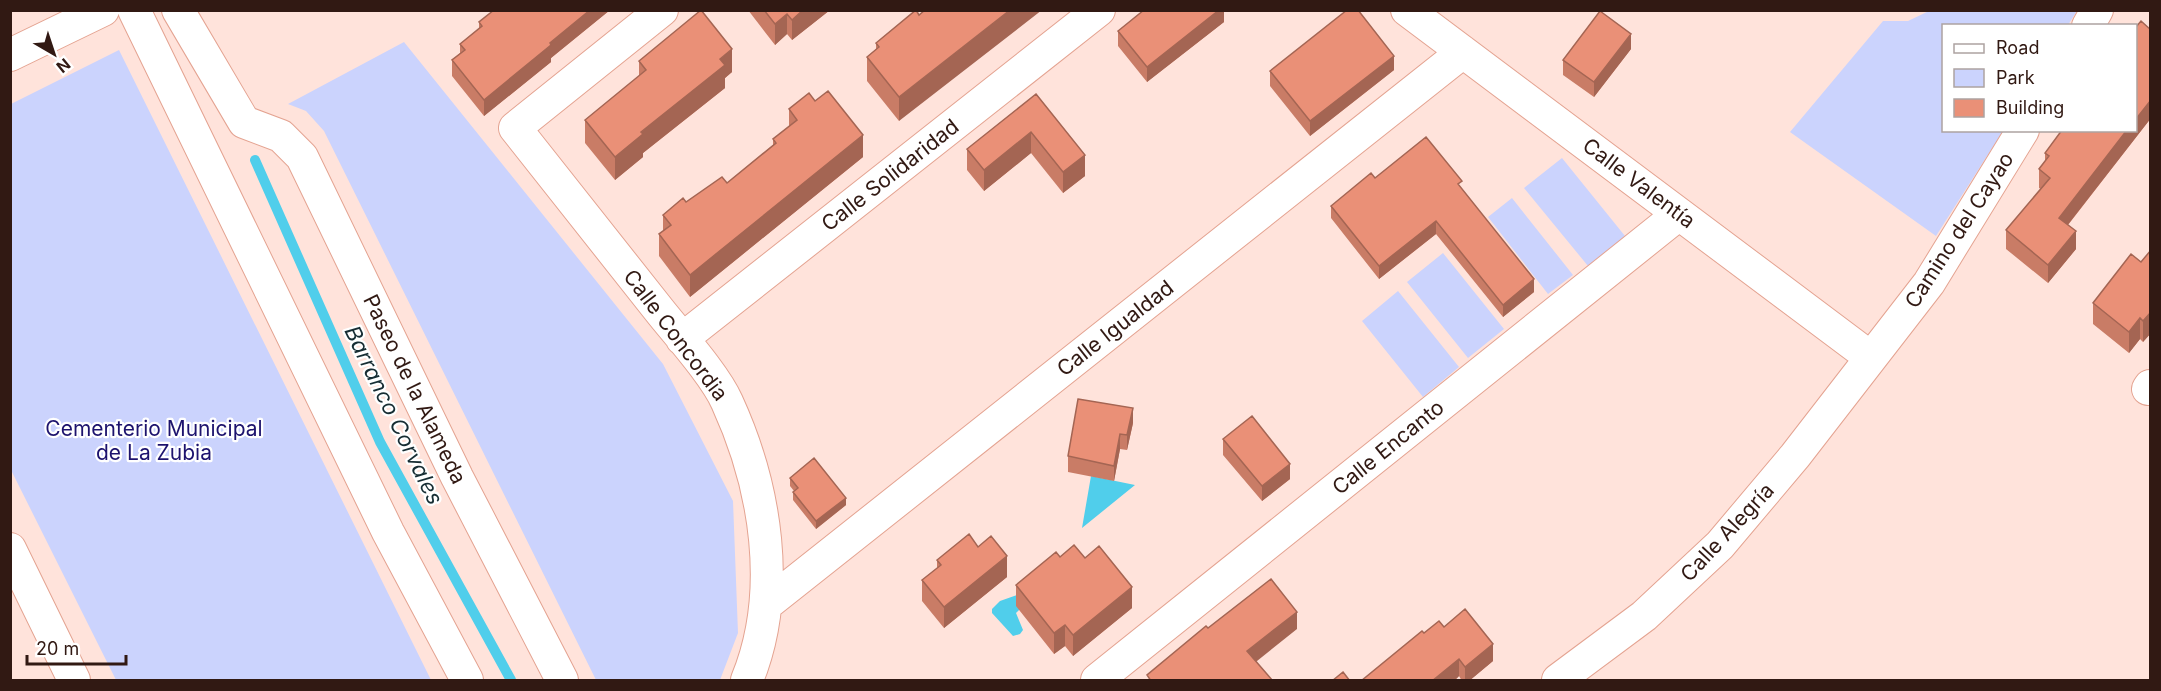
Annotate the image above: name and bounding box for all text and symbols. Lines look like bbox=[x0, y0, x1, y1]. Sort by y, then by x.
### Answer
north arrow bbox=[24, 24, 84, 84]
legend bbox=[1942, 24, 2137, 132]
text: Road bbox=[1996, 37, 2039, 58]
text: N bbox=[52, 54, 74, 77]
text: Park bbox=[1996, 67, 2035, 88]
text: Building bbox=[1996, 97, 2064, 118]
street label: Calle Solidaridad bbox=[816, 114, 964, 236]
street label: Calle Valentía bbox=[1578, 133, 1700, 233]
street label: Camino del Cayao bbox=[1899, 147, 2019, 313]
street label: Calle Concordia bbox=[619, 265, 733, 405]
street label: Calle Igualdad bbox=[1052, 275, 1178, 381]
street label: Paseo de la Alameda bbox=[358, 290, 472, 488]
water label: Barranco Corvales bbox=[339, 321, 449, 509]
street label: Calle Encanto bbox=[1327, 394, 1449, 500]
park label: Cementerio Municipal de La Zubia bbox=[45, 416, 263, 465]
street label: Calle Alegría bbox=[1675, 478, 1779, 586]
scale bar bbox=[27, 628, 126, 666]
text: 20 m bbox=[36, 638, 79, 659]

